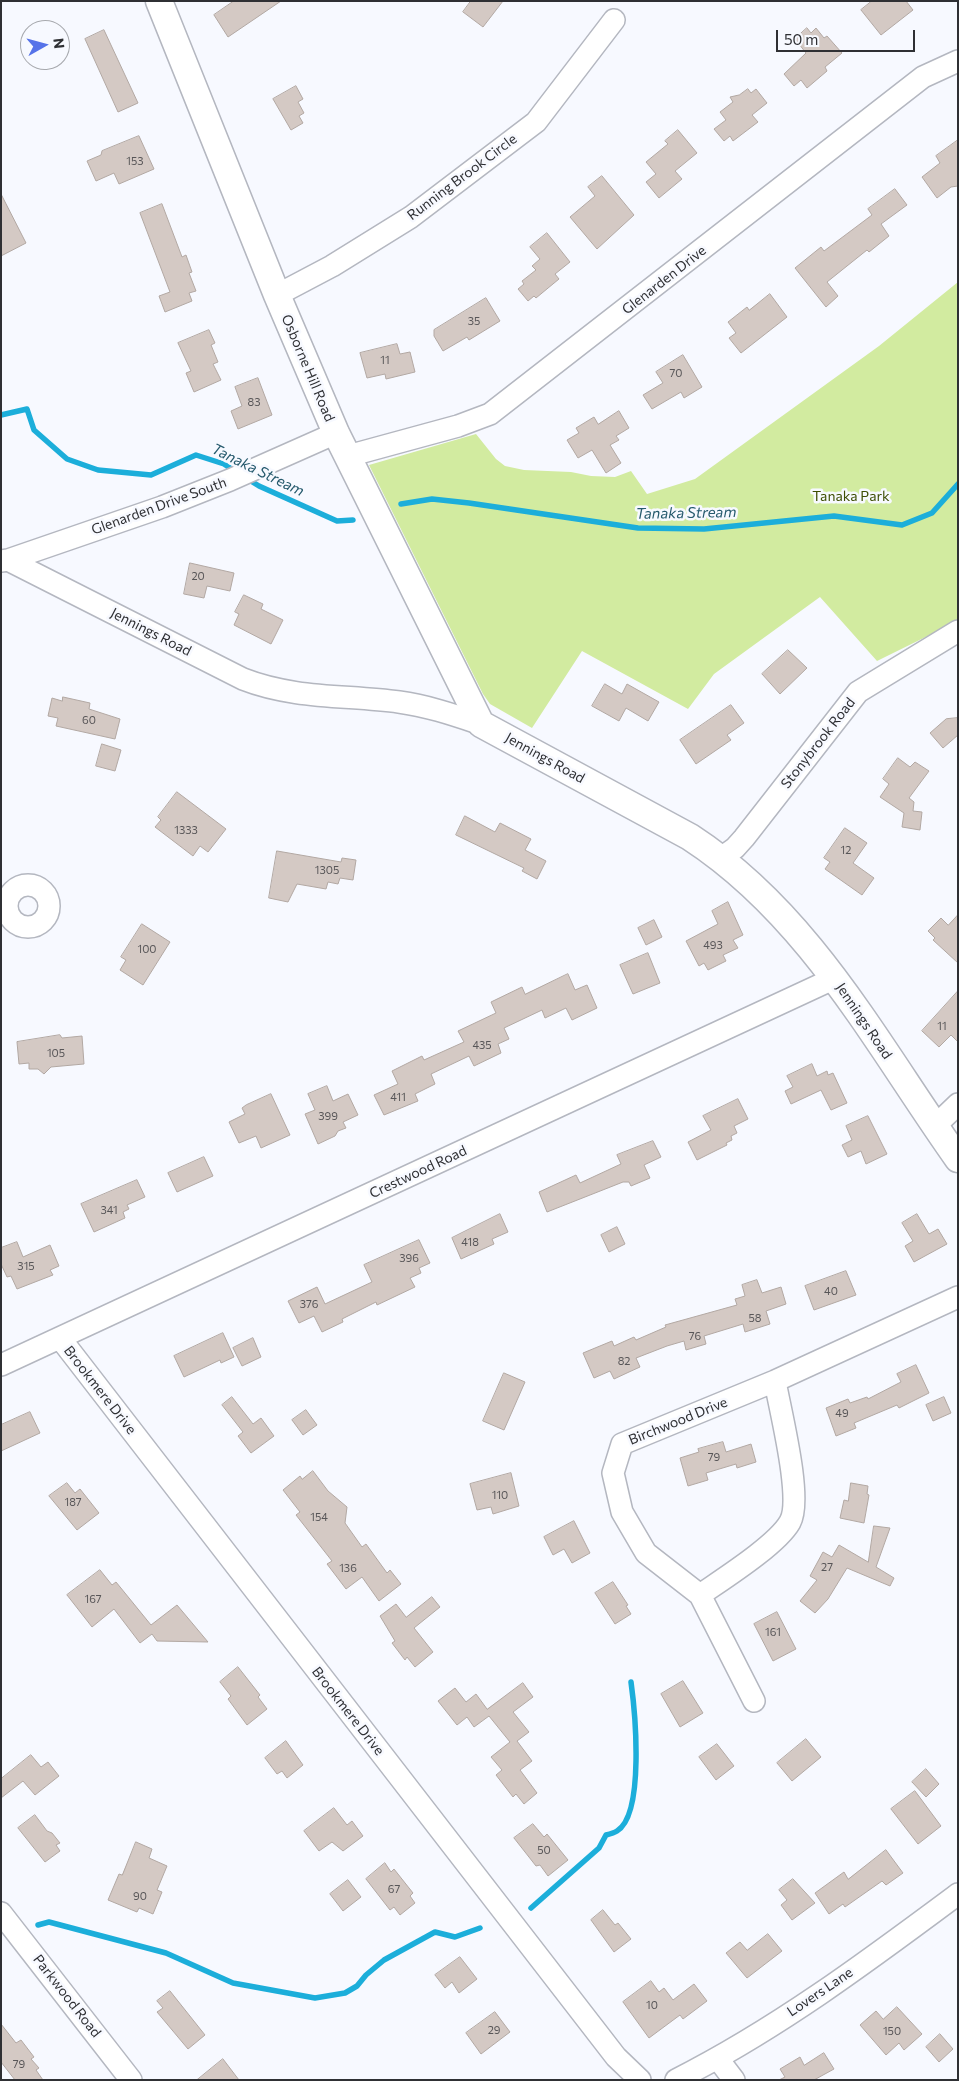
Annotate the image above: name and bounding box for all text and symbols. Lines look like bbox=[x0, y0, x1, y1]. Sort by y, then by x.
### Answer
north arrow bbox=[20, 20, 70, 70]
scale bar bbox=[779, 20, 918, 52]
text: 50 m bbox=[784, 30, 818, 48]
text: N bbox=[50, 37, 68, 49]
street label: Running Brook Circle bbox=[404, 130, 520, 224]
house number: 153 bbox=[126, 154, 144, 168]
street label: Glenarden Drive bbox=[619, 242, 709, 318]
street label: Osborne Hill Road bbox=[278, 312, 338, 424]
house number: 35 bbox=[468, 314, 480, 328]
house number: 11 bbox=[380, 353, 390, 367]
house number: 70 bbox=[670, 366, 682, 380]
house number: 83 bbox=[248, 395, 260, 409]
water label: Tanaka Stream bbox=[209, 440, 307, 500]
street label: Glenarden Drive South bbox=[89, 474, 229, 538]
park label: Tanaka Park bbox=[812, 488, 890, 504]
water label: Tanaka Stream bbox=[635, 503, 737, 523]
house number: 20 bbox=[191, 569, 205, 583]
street label: Jennings Road bbox=[108, 604, 194, 660]
street label: Stonybrook Road bbox=[777, 694, 859, 792]
house number: 60 bbox=[82, 713, 96, 727]
street label: Jennings Road bbox=[502, 729, 588, 787]
house number: 1333 bbox=[174, 823, 198, 837]
house number: 12 bbox=[841, 843, 851, 857]
house number: 1305 bbox=[315, 863, 339, 877]
house number: 493 bbox=[703, 938, 723, 952]
house number: 100 bbox=[137, 942, 157, 956]
street label: Jennings Road bbox=[832, 980, 896, 1062]
house number: 11 bbox=[937, 1019, 947, 1033]
house number: 435 bbox=[472, 1038, 492, 1052]
house number: 105 bbox=[47, 1046, 65, 1060]
house number: 411 bbox=[390, 1090, 406, 1104]
house number: 399 bbox=[318, 1109, 338, 1123]
street label: Crestwood Road bbox=[367, 1142, 469, 1202]
house number: 341 bbox=[100, 1203, 118, 1217]
house number: 418 bbox=[461, 1235, 479, 1249]
house number: 396 bbox=[399, 1251, 419, 1265]
house number: 315 bbox=[17, 1259, 35, 1273]
house number: 40 bbox=[824, 1284, 838, 1298]
house number: 376 bbox=[300, 1297, 318, 1311]
house number: 58 bbox=[749, 1311, 761, 1325]
house number: 76 bbox=[689, 1329, 701, 1343]
street label: Brookmere Drive bbox=[60, 1342, 140, 1438]
house number: 82 bbox=[618, 1354, 630, 1368]
street label: Birchwood Drive bbox=[626, 1394, 730, 1448]
house number: 49 bbox=[835, 1406, 849, 1420]
house number: 79 bbox=[708, 1450, 720, 1464]
house number: 110 bbox=[492, 1488, 508, 1502]
house number: 187 bbox=[64, 1495, 82, 1509]
house number: 154 bbox=[310, 1510, 328, 1524]
house number: 27 bbox=[821, 1560, 833, 1574]
house number: 136 bbox=[339, 1561, 357, 1575]
house number: 167 bbox=[84, 1592, 102, 1606]
house number: 161 bbox=[765, 1625, 781, 1639]
street label: Brookmere Drive bbox=[308, 1663, 388, 1759]
house number: 50 bbox=[537, 1843, 551, 1857]
house number: 67 bbox=[388, 1882, 400, 1896]
house number: 90 bbox=[133, 1889, 147, 1903]
street label: Parkwood Road bbox=[29, 1951, 105, 2041]
street label: Lovers Lane bbox=[784, 1964, 856, 2020]
house number: 10 bbox=[646, 1998, 658, 2012]
house number: 29 bbox=[488, 2023, 500, 2037]
house number: 150 bbox=[883, 2024, 901, 2038]
house number: 79 bbox=[13, 2057, 25, 2071]

